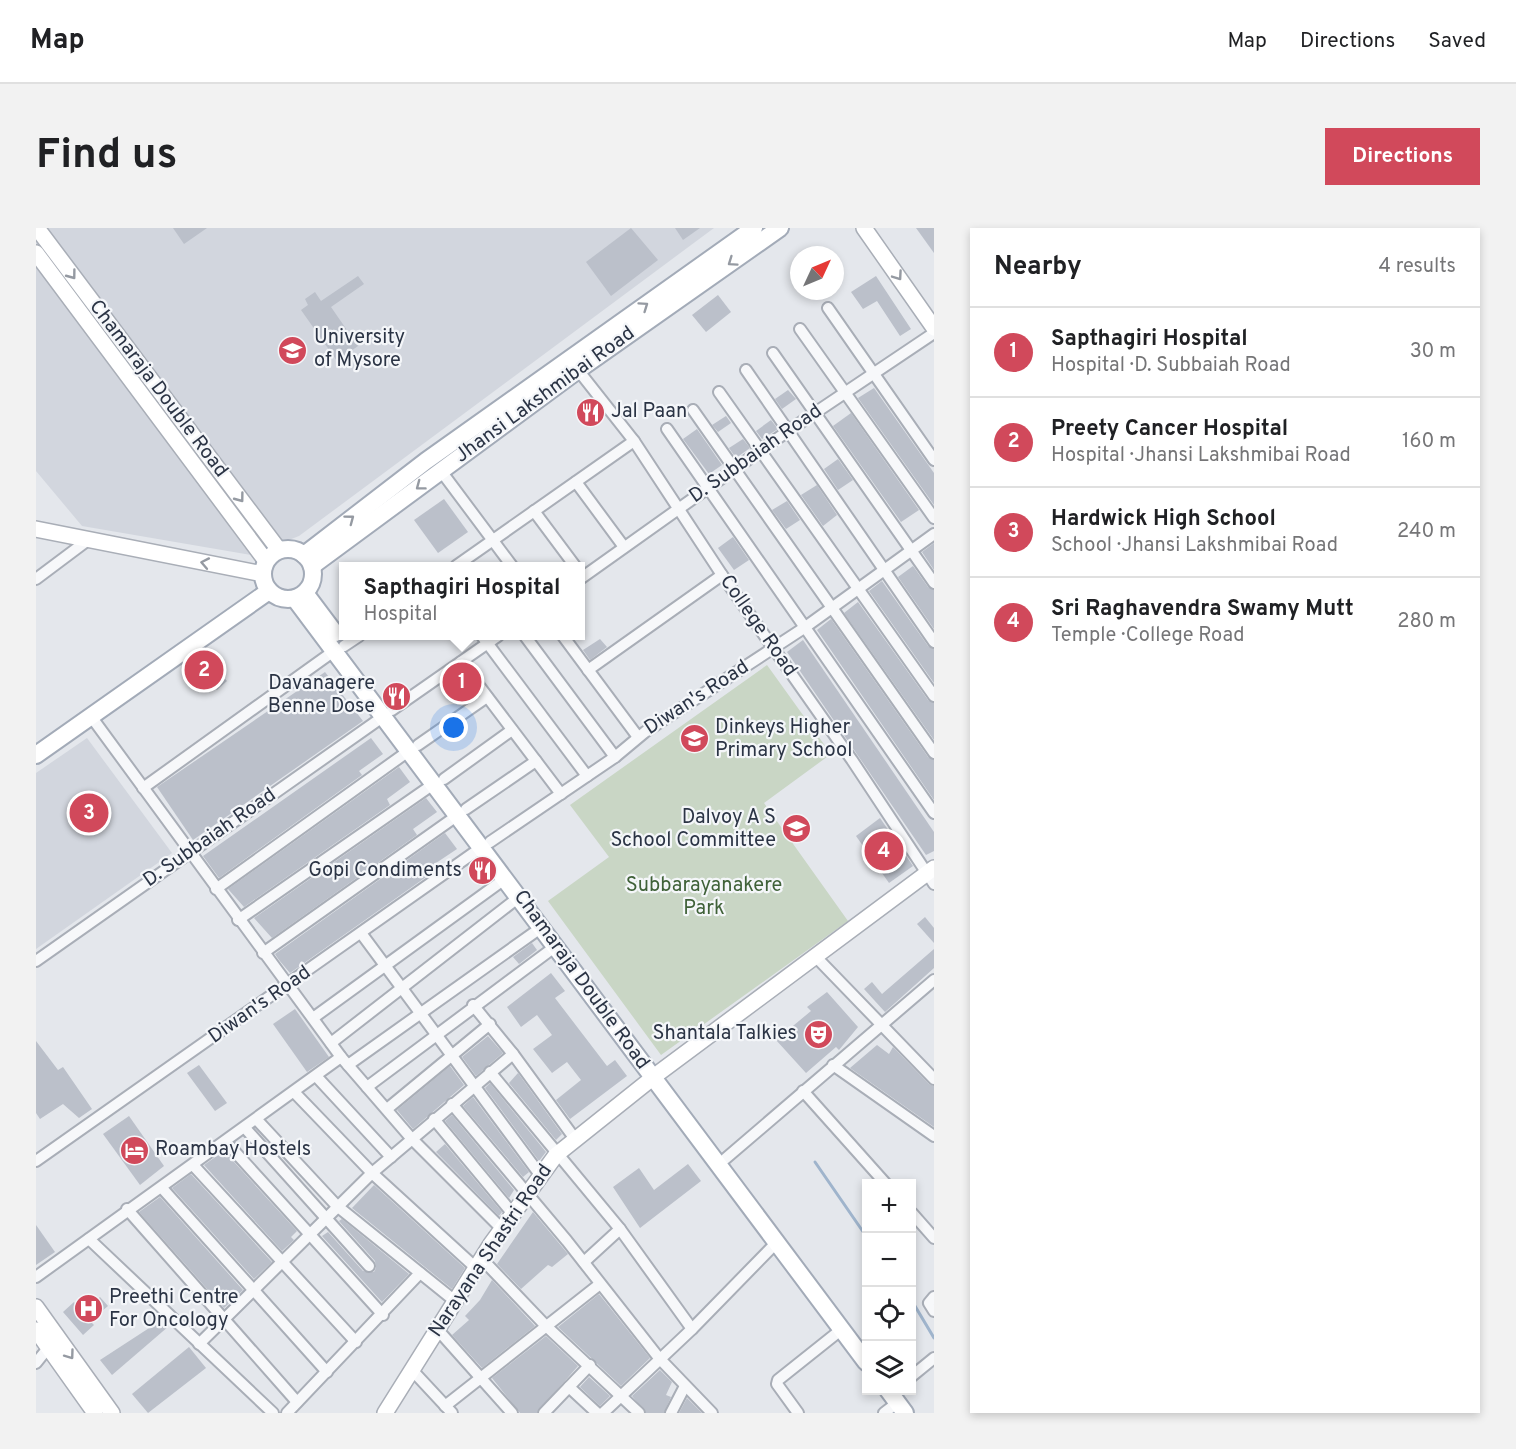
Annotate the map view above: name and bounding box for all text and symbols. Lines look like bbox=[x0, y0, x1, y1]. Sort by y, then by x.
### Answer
text: Map bbox=[30, 23, 85, 59]
text: Map bbox=[1227, 28, 1267, 55]
text: Directions bbox=[1300, 28, 1395, 55]
text: Saved bbox=[1428, 28, 1486, 55]
button: Directions bbox=[1325, 128, 1480, 185]
text: Find us bbox=[36, 130, 177, 183]
north arrow bbox=[790, 246, 844, 300]
text: Nearby bbox=[994, 251, 1082, 284]
text: 4 results bbox=[1379, 254, 1456, 280]
one-way arrow bbox=[727, 255, 738, 266]
one-way arrow bbox=[65, 268, 76, 279]
one-way arrow bbox=[891, 269, 902, 280]
street label: Chamaraja Double Road bbox=[83, 295, 233, 483]
one-way arrow bbox=[638, 302, 649, 313]
street label: Jhansi Lakshmibai Road bbox=[450, 321, 640, 469]
place label: University of Mysore bbox=[314, 325, 405, 374]
text: Sapthagiri Hospital bbox=[1051, 326, 1248, 353]
school or university icon: University of Mysore bbox=[277, 334, 309, 366]
text: 1 bbox=[1010, 339, 1018, 365]
text: 30 m bbox=[1410, 339, 1456, 365]
text: Hospital · D. Subbaiah Road bbox=[1051, 353, 1291, 379]
restaurant icon: Jal Paan bbox=[574, 396, 606, 428]
street label: D. Subbaiah Road bbox=[684, 398, 828, 510]
place label: Jal Paan bbox=[611, 399, 687, 425]
text: Preety Cancer Hospital bbox=[1051, 416, 1288, 443]
text: 2 bbox=[1007, 429, 1020, 455]
text: 160 m bbox=[1402, 429, 1456, 455]
text: Hospital · Jhansi Lakshmibai Road bbox=[1051, 443, 1351, 469]
one-way arrow bbox=[416, 479, 427, 490]
one-way arrow bbox=[233, 491, 244, 502]
text: Hardwick High School bbox=[1051, 506, 1276, 533]
one-way arrow bbox=[344, 515, 355, 526]
text: 3 bbox=[1008, 519, 1020, 545]
text: 240 m bbox=[1397, 519, 1456, 545]
text: School · Jhansi Lakshmibai Road bbox=[1051, 533, 1338, 559]
one-way arrow bbox=[201, 557, 211, 570]
popup bbox=[339, 562, 585, 640]
street label: College Road bbox=[713, 570, 803, 682]
text: Sapthagiri Hospital bbox=[364, 575, 560, 602]
text: Sri Raghavendra Swamy Mutt bbox=[1051, 596, 1354, 623]
text: Hospital bbox=[364, 602, 438, 628]
text: 4 bbox=[1007, 609, 1020, 635]
text: 280 m bbox=[1397, 609, 1456, 635]
text: Temple · College Road bbox=[1051, 623, 1244, 649]
pin: 2 bbox=[184, 648, 224, 692]
street label: Diwan's Road bbox=[640, 655, 754, 741]
pin: 1 bbox=[442, 660, 482, 704]
place label: Davanagere Benne Dose bbox=[268, 671, 375, 720]
restaurant icon: Davanagere Benne Dose bbox=[380, 680, 412, 712]
your location bbox=[439, 713, 468, 742]
place label: Dinkeys Higher Primary School bbox=[715, 715, 852, 764]
school or university icon: Dinkeys Higher Primary School bbox=[678, 723, 710, 755]
street label: D. Subbaiah Road bbox=[138, 782, 282, 894]
pin: 3 bbox=[70, 790, 108, 836]
place label: Dalvoy A S School Committee bbox=[610, 805, 776, 854]
school or university icon: Dalvoy A S School Committee bbox=[781, 813, 813, 845]
pin: 4 bbox=[864, 828, 904, 874]
restaurant icon: Gopi Condiments bbox=[467, 855, 499, 887]
place label: Gopi Condiments bbox=[308, 858, 462, 884]
park label: Subbarayanakere Park bbox=[626, 873, 782, 922]
street label: Chamaraja Double Road bbox=[507, 885, 655, 1075]
street label: Diwan's Road bbox=[204, 960, 316, 1050]
theatre icon: Shantala Talkies bbox=[802, 1018, 834, 1050]
place label: Shantala Talkies bbox=[653, 1021, 797, 1047]
hotel icon: Roambay Hostels bbox=[118, 1134, 150, 1166]
place label: Roambay Hostels bbox=[155, 1137, 311, 1163]
street label: Narayana Shastri Road bbox=[423, 1159, 559, 1343]
map controls bbox=[862, 1179, 916, 1395]
button: + bbox=[862, 1179, 916, 1233]
button: − bbox=[862, 1233, 916, 1287]
place label: Preethi Centre For Oncology bbox=[109, 1285, 239, 1334]
button: locate bbox=[862, 1287, 916, 1341]
hospital icon: Preethi Centre For Oncology bbox=[72, 1293, 104, 1325]
button: layers bbox=[862, 1341, 916, 1395]
one-way arrow bbox=[63, 1348, 74, 1359]

